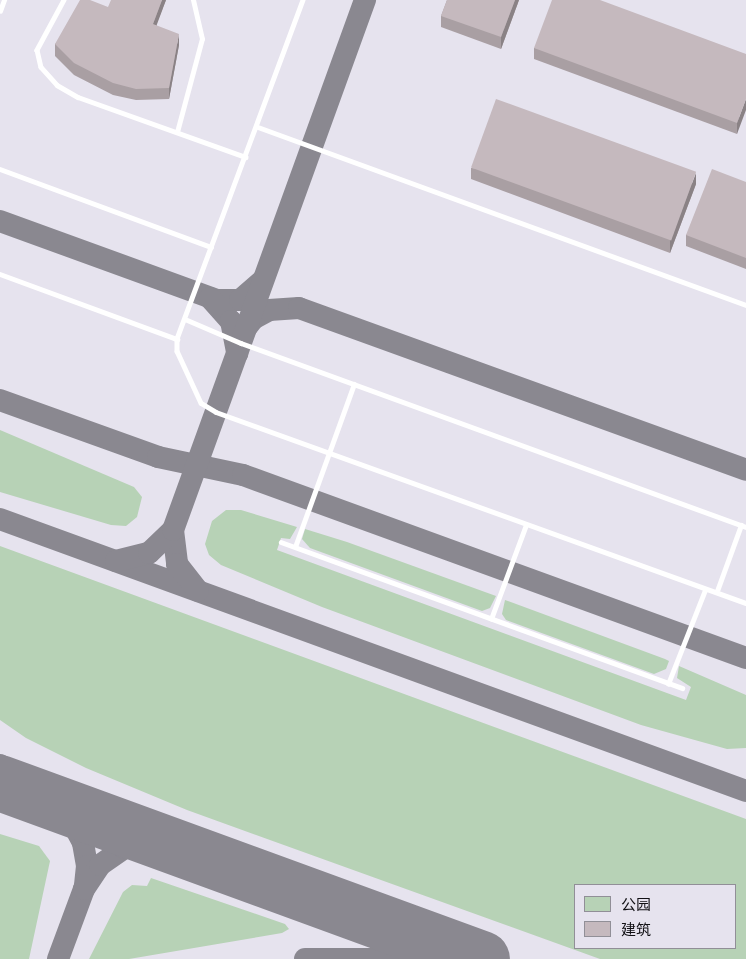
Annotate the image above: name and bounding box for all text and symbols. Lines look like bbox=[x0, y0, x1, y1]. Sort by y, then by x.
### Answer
legend bbox=[574, 884, 736, 949]
text: 公园 bbox=[621, 896, 651, 914]
text: 建筑 bbox=[621, 921, 651, 939]

